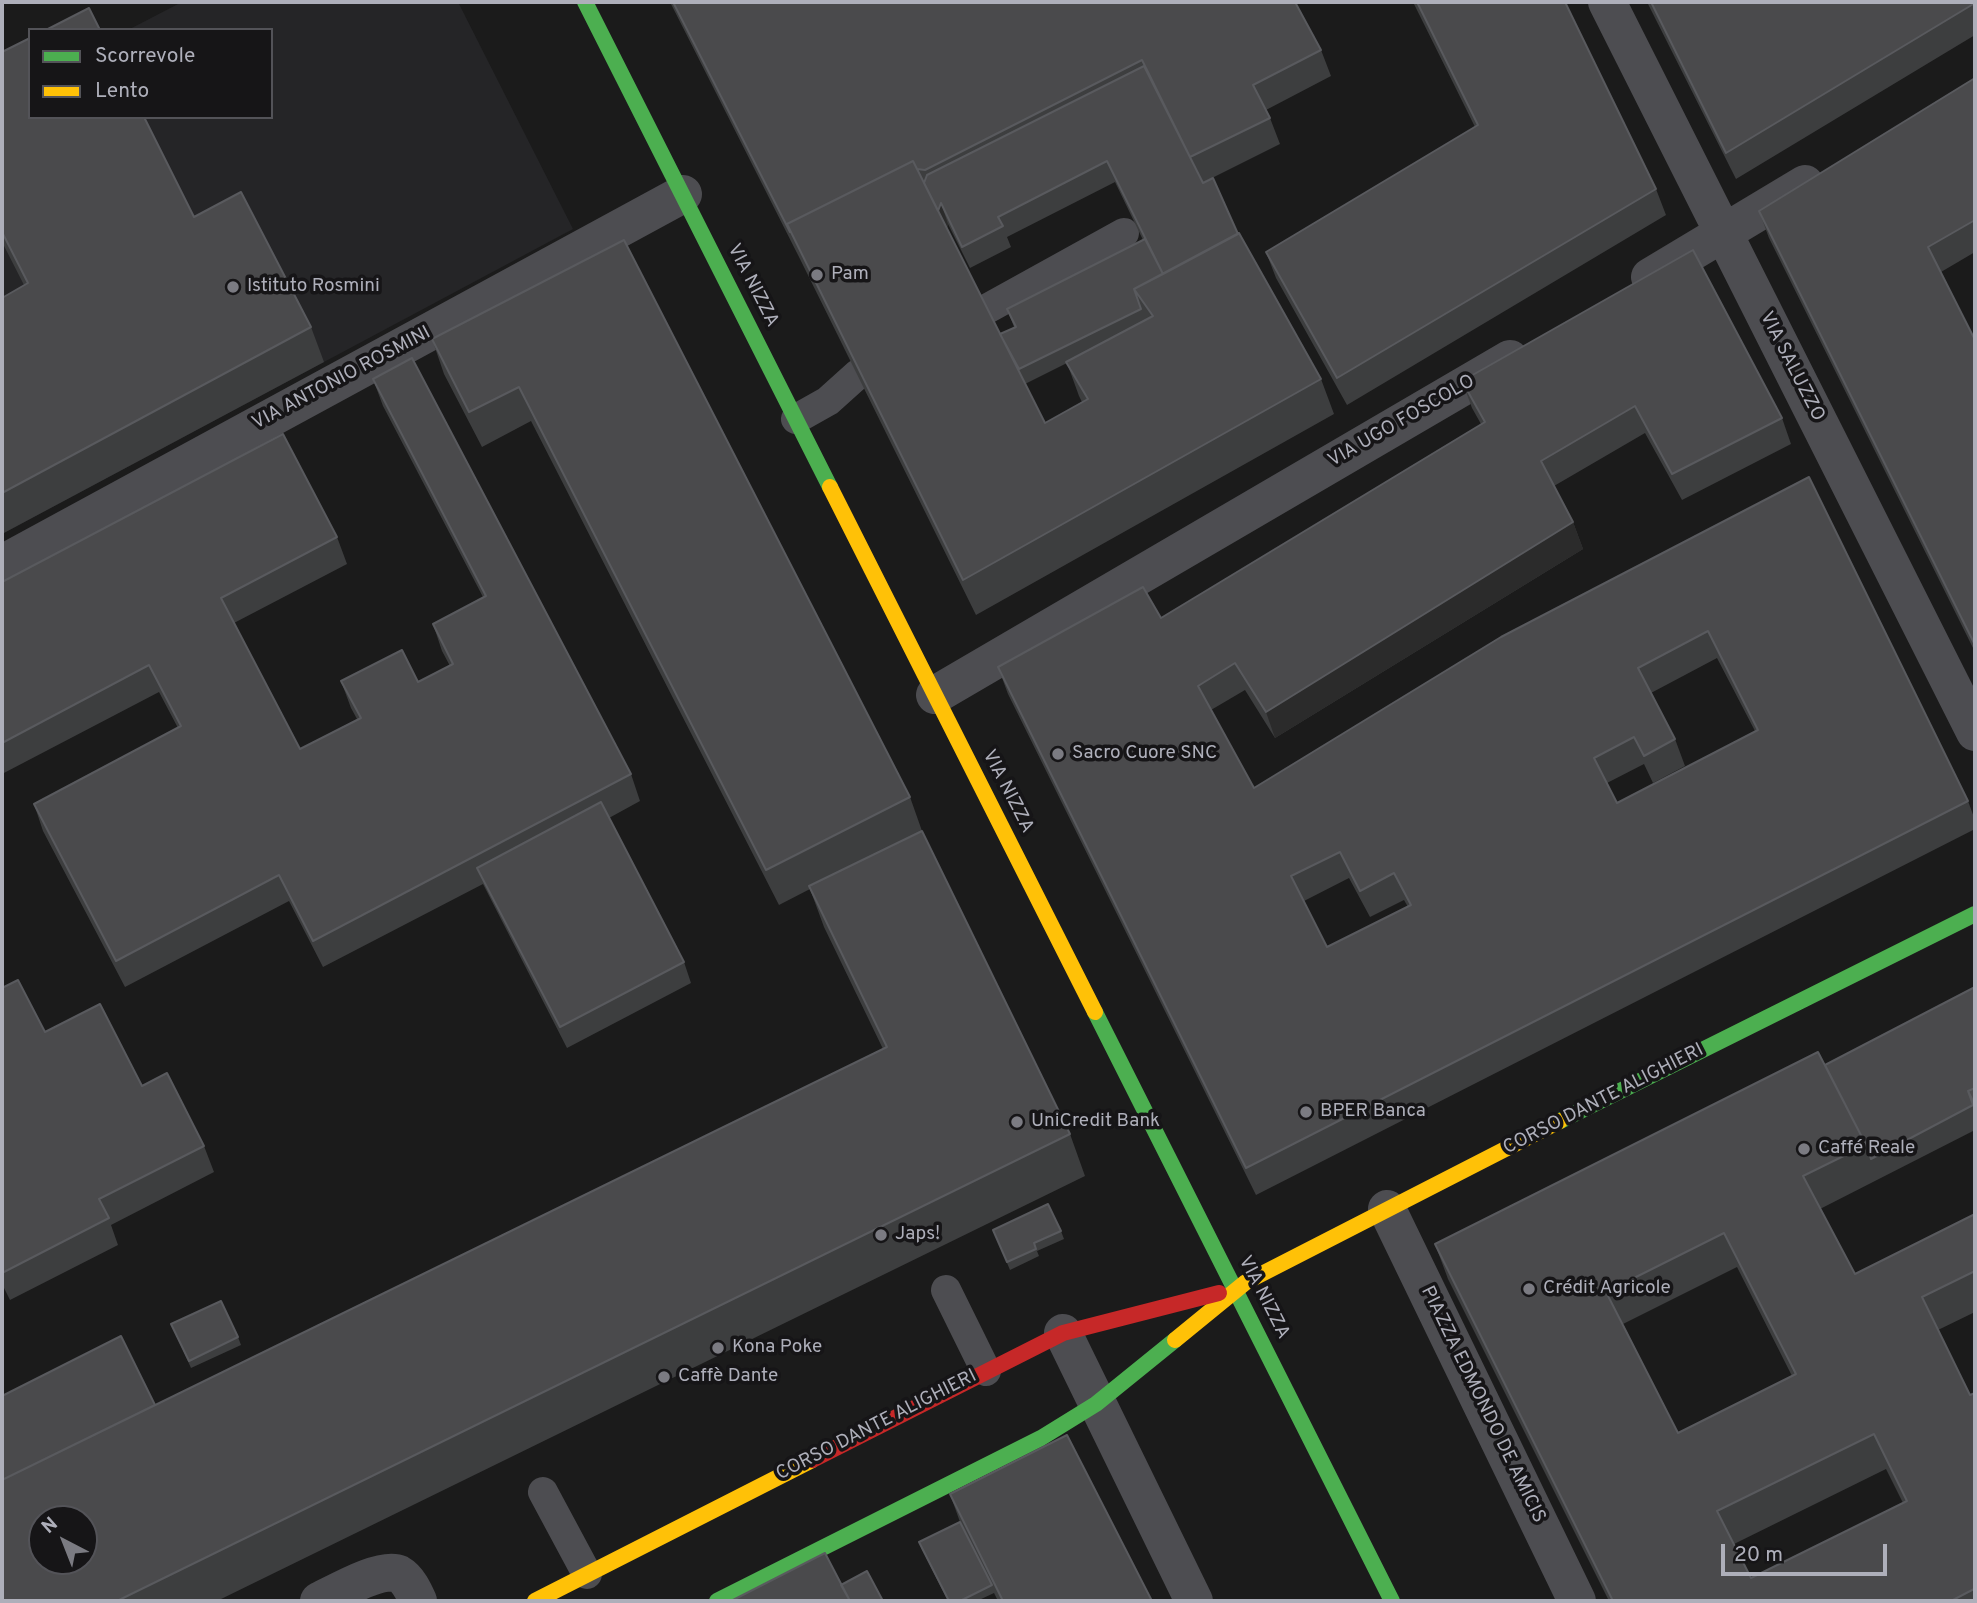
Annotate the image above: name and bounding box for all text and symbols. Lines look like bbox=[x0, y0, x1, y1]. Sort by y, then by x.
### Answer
legend bbox=[28, 28, 273, 119]
text: Scorrevole bbox=[95, 43, 195, 70]
text: Lento bbox=[95, 78, 149, 105]
street label: VIA NIZZA bbox=[721, 240, 783, 332]
place label: Pam bbox=[831, 264, 869, 286]
marker: Pam bbox=[809, 267, 825, 283]
place label: Istituto Rosmini bbox=[247, 276, 380, 298]
marker: Istituto Rosmini bbox=[225, 279, 241, 295]
street label: VIA SALUZZO bbox=[1754, 308, 1828, 426]
street label: VIA ANTONIO ROSMINI bbox=[249, 322, 435, 436]
street label: VIA UGO FOSCOLO bbox=[1325, 371, 1479, 473]
place label: Sacro Cuore SNC bbox=[1072, 743, 1217, 765]
street label: VIA NIZZA bbox=[976, 746, 1038, 838]
marker: Sacro Cuore SNC bbox=[1050, 746, 1066, 762]
street label: CORSO DANTE ALIGHIERI bbox=[1500, 1039, 1708, 1161]
place label: BPER Banca bbox=[1320, 1101, 1426, 1123]
marker: BPER Banca bbox=[1298, 1104, 1314, 1120]
place label: UniCredit Bank bbox=[1031, 1111, 1160, 1133]
marker: UniCredit Bank bbox=[1009, 1114, 1025, 1130]
place label: Caffé Reale bbox=[1818, 1138, 1915, 1160]
marker: Caffé Reale bbox=[1796, 1141, 1812, 1157]
place label: Japs! bbox=[895, 1224, 940, 1246]
marker: Japs! bbox=[873, 1227, 889, 1243]
street label: VIA NIZZA bbox=[1232, 1252, 1294, 1344]
place label: Crédit Agricole bbox=[1543, 1278, 1671, 1300]
marker: Crédit Agricole bbox=[1521, 1281, 1537, 1297]
street label: PIAZZA EDMONDO DE AMICIS bbox=[1415, 1283, 1549, 1527]
place label: Kona Poke bbox=[732, 1337, 822, 1359]
marker: Kona Poke bbox=[710, 1340, 726, 1356]
street label: CORSO DANTE ALIGHIERI bbox=[773, 1365, 981, 1487]
place label: Caffè Dante bbox=[678, 1366, 778, 1388]
marker: Caffè Dante bbox=[656, 1369, 672, 1385]
north arrow bbox=[28, 1505, 98, 1575]
text: N bbox=[37, 1512, 63, 1539]
scale bar bbox=[1725, 1530, 1891, 1574]
text: 20 m bbox=[1734, 1542, 1783, 1569]

